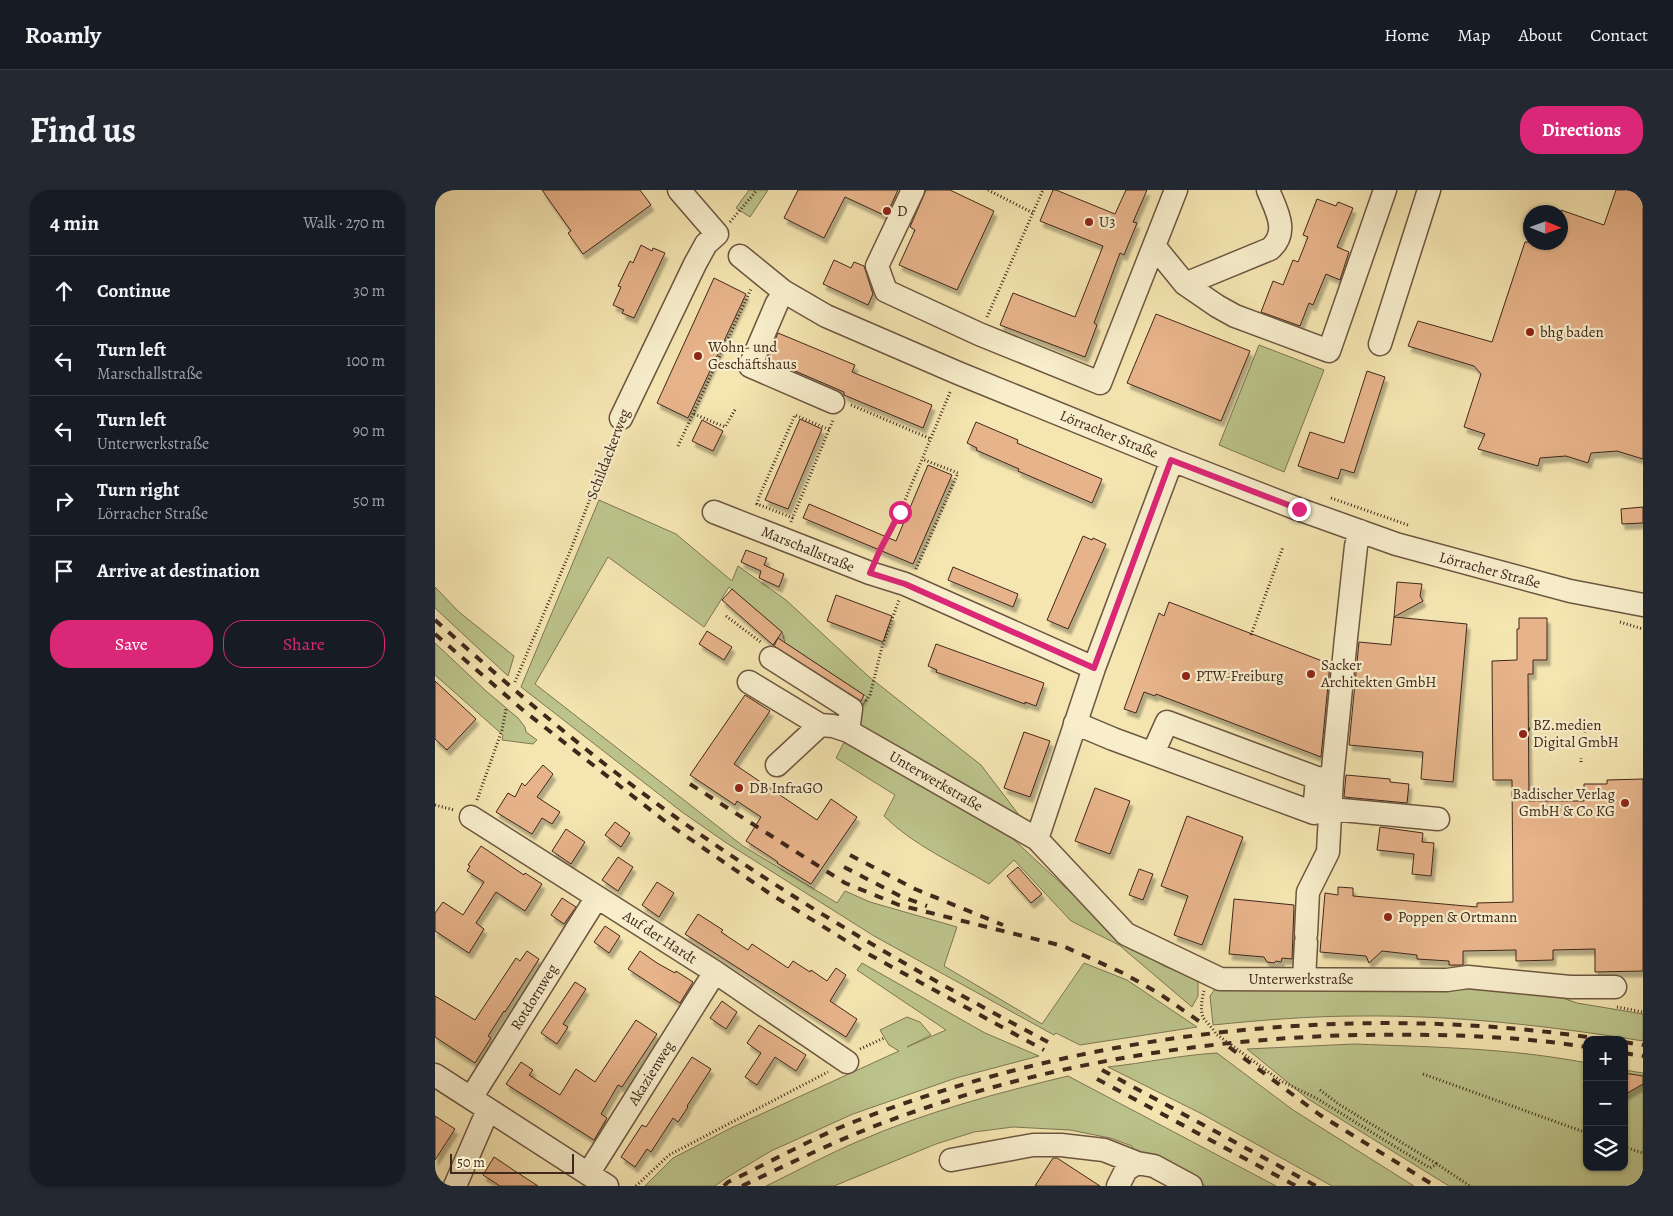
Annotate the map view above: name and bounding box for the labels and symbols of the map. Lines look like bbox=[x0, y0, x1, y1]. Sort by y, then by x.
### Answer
place label: D bbox=[897, 201, 908, 221]
marker: D bbox=[881, 205, 893, 217]
north arrow bbox=[1523, 205, 1568, 250]
place label: U3 bbox=[1099, 212, 1115, 232]
marker: U3 bbox=[1083, 216, 1095, 228]
place label: bhg baden bbox=[1540, 322, 1604, 342]
marker: bhg baden bbox=[1524, 326, 1536, 338]
place label: Wohn- und Geschäftshaus bbox=[707, 337, 797, 374]
marker: Wohn- und Geschäftshaus bbox=[692, 350, 704, 362]
street label: Schildackerweg bbox=[582, 405, 635, 502]
street label: Lörracher Straße bbox=[1057, 405, 1161, 463]
route end bbox=[1288, 498, 1311, 521]
route start bbox=[889, 501, 912, 524]
street label: Marschallstraße bbox=[758, 521, 858, 577]
street label: Lörracher Straße bbox=[1437, 547, 1543, 593]
place label: Sacker Architekten GmbH bbox=[1320, 655, 1436, 692]
place label: PTW-Freiburg bbox=[1196, 666, 1284, 686]
marker: Sacker Architekten GmbH bbox=[1305, 668, 1317, 680]
marker: PTW-Freiburg bbox=[1180, 670, 1192, 682]
place label: BZ.medien Digital GmbH bbox=[1533, 715, 1619, 752]
marker: BZ.medien Digital GmbH bbox=[1517, 728, 1529, 740]
street label: Unterwerkstraße bbox=[885, 746, 987, 816]
place label: DB InfraGO bbox=[749, 778, 823, 798]
marker: DB InfraGO bbox=[733, 782, 745, 794]
place label: Badischer Verlag GmbH & Co KG bbox=[1512, 784, 1615, 821]
marker: Badischer Verlag GmbH & Co KG bbox=[1619, 797, 1631, 809]
street label: Auf der Hardt bbox=[618, 905, 701, 968]
place label: Poppen & Ortmann bbox=[1398, 907, 1517, 927]
marker: Poppen & Ortmann bbox=[1382, 911, 1394, 923]
street label: Rotdornweg bbox=[506, 960, 563, 1034]
street label: Unterwerkstraße bbox=[1248, 969, 1354, 989]
street label: Akazienweg bbox=[623, 1036, 679, 1110]
scale bar bbox=[450, 1151, 574, 1174]

